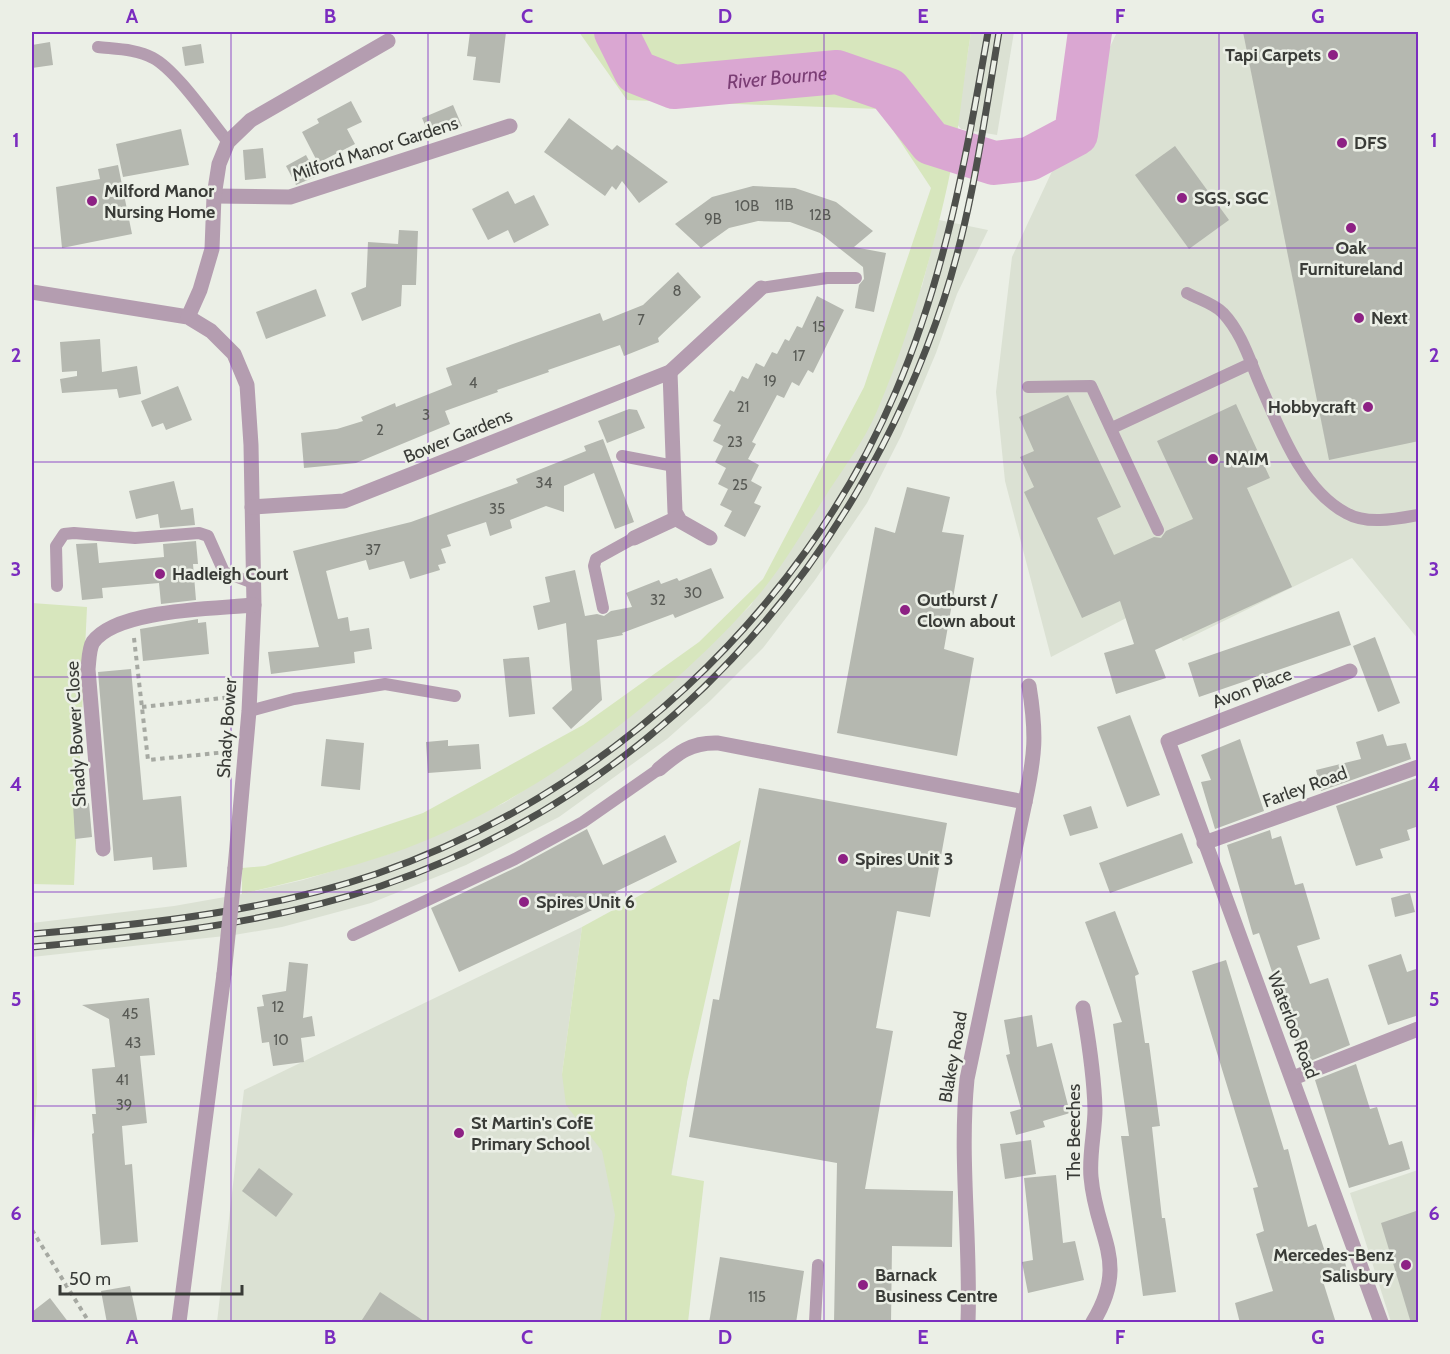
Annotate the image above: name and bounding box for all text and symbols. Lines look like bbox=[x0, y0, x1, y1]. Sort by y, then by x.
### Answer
text: A bbox=[126, 4, 139, 28]
text: B bbox=[324, 4, 336, 28]
text: C bbox=[521, 4, 533, 28]
text: D bbox=[718, 4, 732, 28]
text: E bbox=[917, 4, 929, 28]
text: F bbox=[1115, 4, 1126, 28]
text: G bbox=[1311, 4, 1325, 28]
place label: Tapi Carpets bbox=[1225, 44, 1321, 66]
marker: Tapi Carpets bbox=[1326, 48, 1340, 62]
water label: River Bourne bbox=[726, 61, 828, 94]
street label: Milford Manor Gardens bbox=[289, 112, 461, 186]
text: 1 bbox=[12, 128, 20, 152]
text: 1 bbox=[1430, 128, 1438, 152]
place label: DFS bbox=[1354, 132, 1387, 154]
marker: DFS bbox=[1335, 136, 1349, 150]
place label: Milford Manor Nursing Home bbox=[104, 180, 215, 223]
place label: SGS, SGC bbox=[1194, 187, 1268, 209]
marker: SGS, SGC bbox=[1175, 191, 1189, 205]
marker: Milford Manor Nursing Home bbox=[85, 194, 99, 208]
house number: 11B bbox=[775, 196, 793, 214]
house number: 10B bbox=[735, 197, 759, 215]
house number: 12B bbox=[809, 206, 831, 224]
house number: 9B bbox=[704, 210, 722, 228]
marker: Oak Furnitureland bbox=[1344, 221, 1358, 235]
place label: Oak Furnitureland bbox=[1299, 237, 1403, 280]
house number: 8 bbox=[672, 282, 682, 300]
place label: Next bbox=[1371, 307, 1408, 329]
house number: 7 bbox=[637, 311, 645, 329]
marker: Next bbox=[1352, 311, 1366, 325]
house number: 15 bbox=[812, 318, 826, 336]
text: 2 bbox=[11, 343, 21, 367]
text: 2 bbox=[1429, 343, 1439, 367]
house number: 17 bbox=[793, 347, 806, 365]
house number: 19 bbox=[763, 372, 777, 390]
house number: 4 bbox=[469, 374, 478, 392]
place label: Hobbycraft bbox=[1268, 396, 1356, 418]
house number: 21 bbox=[737, 398, 749, 416]
marker: Hobbycraft bbox=[1361, 400, 1375, 414]
street label: Bower Gardens bbox=[400, 404, 516, 468]
house number: 3 bbox=[422, 406, 430, 424]
house number: 2 bbox=[376, 421, 384, 439]
house number: 23 bbox=[727, 433, 743, 451]
place label: NAIM bbox=[1225, 448, 1269, 470]
marker: NAIM bbox=[1206, 452, 1220, 466]
house number: 34 bbox=[536, 474, 553, 492]
house number: 25 bbox=[732, 476, 748, 494]
house number: 35 bbox=[489, 500, 505, 518]
house number: 37 bbox=[365, 541, 381, 559]
text: 3 bbox=[11, 557, 21, 581]
text: 3 bbox=[1429, 557, 1439, 581]
place label: Hadleigh Court bbox=[172, 563, 289, 585]
marker: Hadleigh Court bbox=[153, 567, 167, 581]
house number: 30 bbox=[684, 584, 702, 602]
place label: Outburst / Clown about bbox=[917, 589, 1015, 632]
house number: 32 bbox=[650, 591, 666, 609]
marker: Outburst / Clown about bbox=[898, 603, 912, 617]
street label: Shady Bower Close bbox=[61, 660, 91, 808]
street label: Avon Place bbox=[1209, 663, 1295, 713]
street label: Shady Bower bbox=[213, 677, 241, 779]
street label: Farley Road bbox=[1260, 762, 1350, 812]
text: 4 bbox=[10, 772, 22, 796]
text: 4 bbox=[1428, 772, 1440, 796]
place label: Spires Unit 3 bbox=[855, 848, 954, 870]
marker: Spires Unit 3 bbox=[836, 852, 850, 866]
place label: Spires Unit 6 bbox=[536, 891, 635, 913]
marker: Spires Unit 6 bbox=[517, 895, 531, 909]
street label: Waterloo Road bbox=[1263, 968, 1323, 1082]
text: 5 bbox=[11, 987, 21, 1011]
text: 5 bbox=[1429, 987, 1439, 1011]
house number: 12 bbox=[272, 998, 285, 1016]
house number: 45 bbox=[122, 1005, 138, 1023]
street label: Blakey Road bbox=[934, 1010, 972, 1104]
house number: 10 bbox=[273, 1031, 289, 1049]
house number: 43 bbox=[125, 1034, 141, 1052]
house number: 41 bbox=[115, 1071, 129, 1089]
street label: The Beeches bbox=[1063, 1084, 1085, 1180]
house number: 39 bbox=[116, 1096, 132, 1114]
place label: St Martin's CofE Primary School bbox=[471, 1112, 593, 1155]
marker: St Martin's CofE Primary School bbox=[452, 1126, 466, 1140]
text: 6 bbox=[10, 1201, 22, 1225]
text: 6 bbox=[1428, 1201, 1440, 1225]
place label: Mercedes-Benz Salisbury bbox=[1273, 1244, 1394, 1287]
scale bar bbox=[60, 1258, 242, 1296]
marker: Mercedes-Benz Salisbury bbox=[1399, 1258, 1413, 1272]
place label: Barnack Business Centre bbox=[875, 1264, 998, 1307]
text: 50 m bbox=[69, 1268, 111, 1290]
marker: Barnack Business Centre bbox=[856, 1278, 870, 1292]
house number: 115 bbox=[748, 1288, 766, 1306]
text: A bbox=[126, 1325, 139, 1349]
text: B bbox=[324, 1325, 336, 1349]
text: C bbox=[521, 1325, 533, 1349]
text: D bbox=[718, 1325, 732, 1349]
text: E bbox=[917, 1325, 929, 1349]
text: F bbox=[1115, 1325, 1126, 1349]
text: G bbox=[1311, 1325, 1325, 1349]

